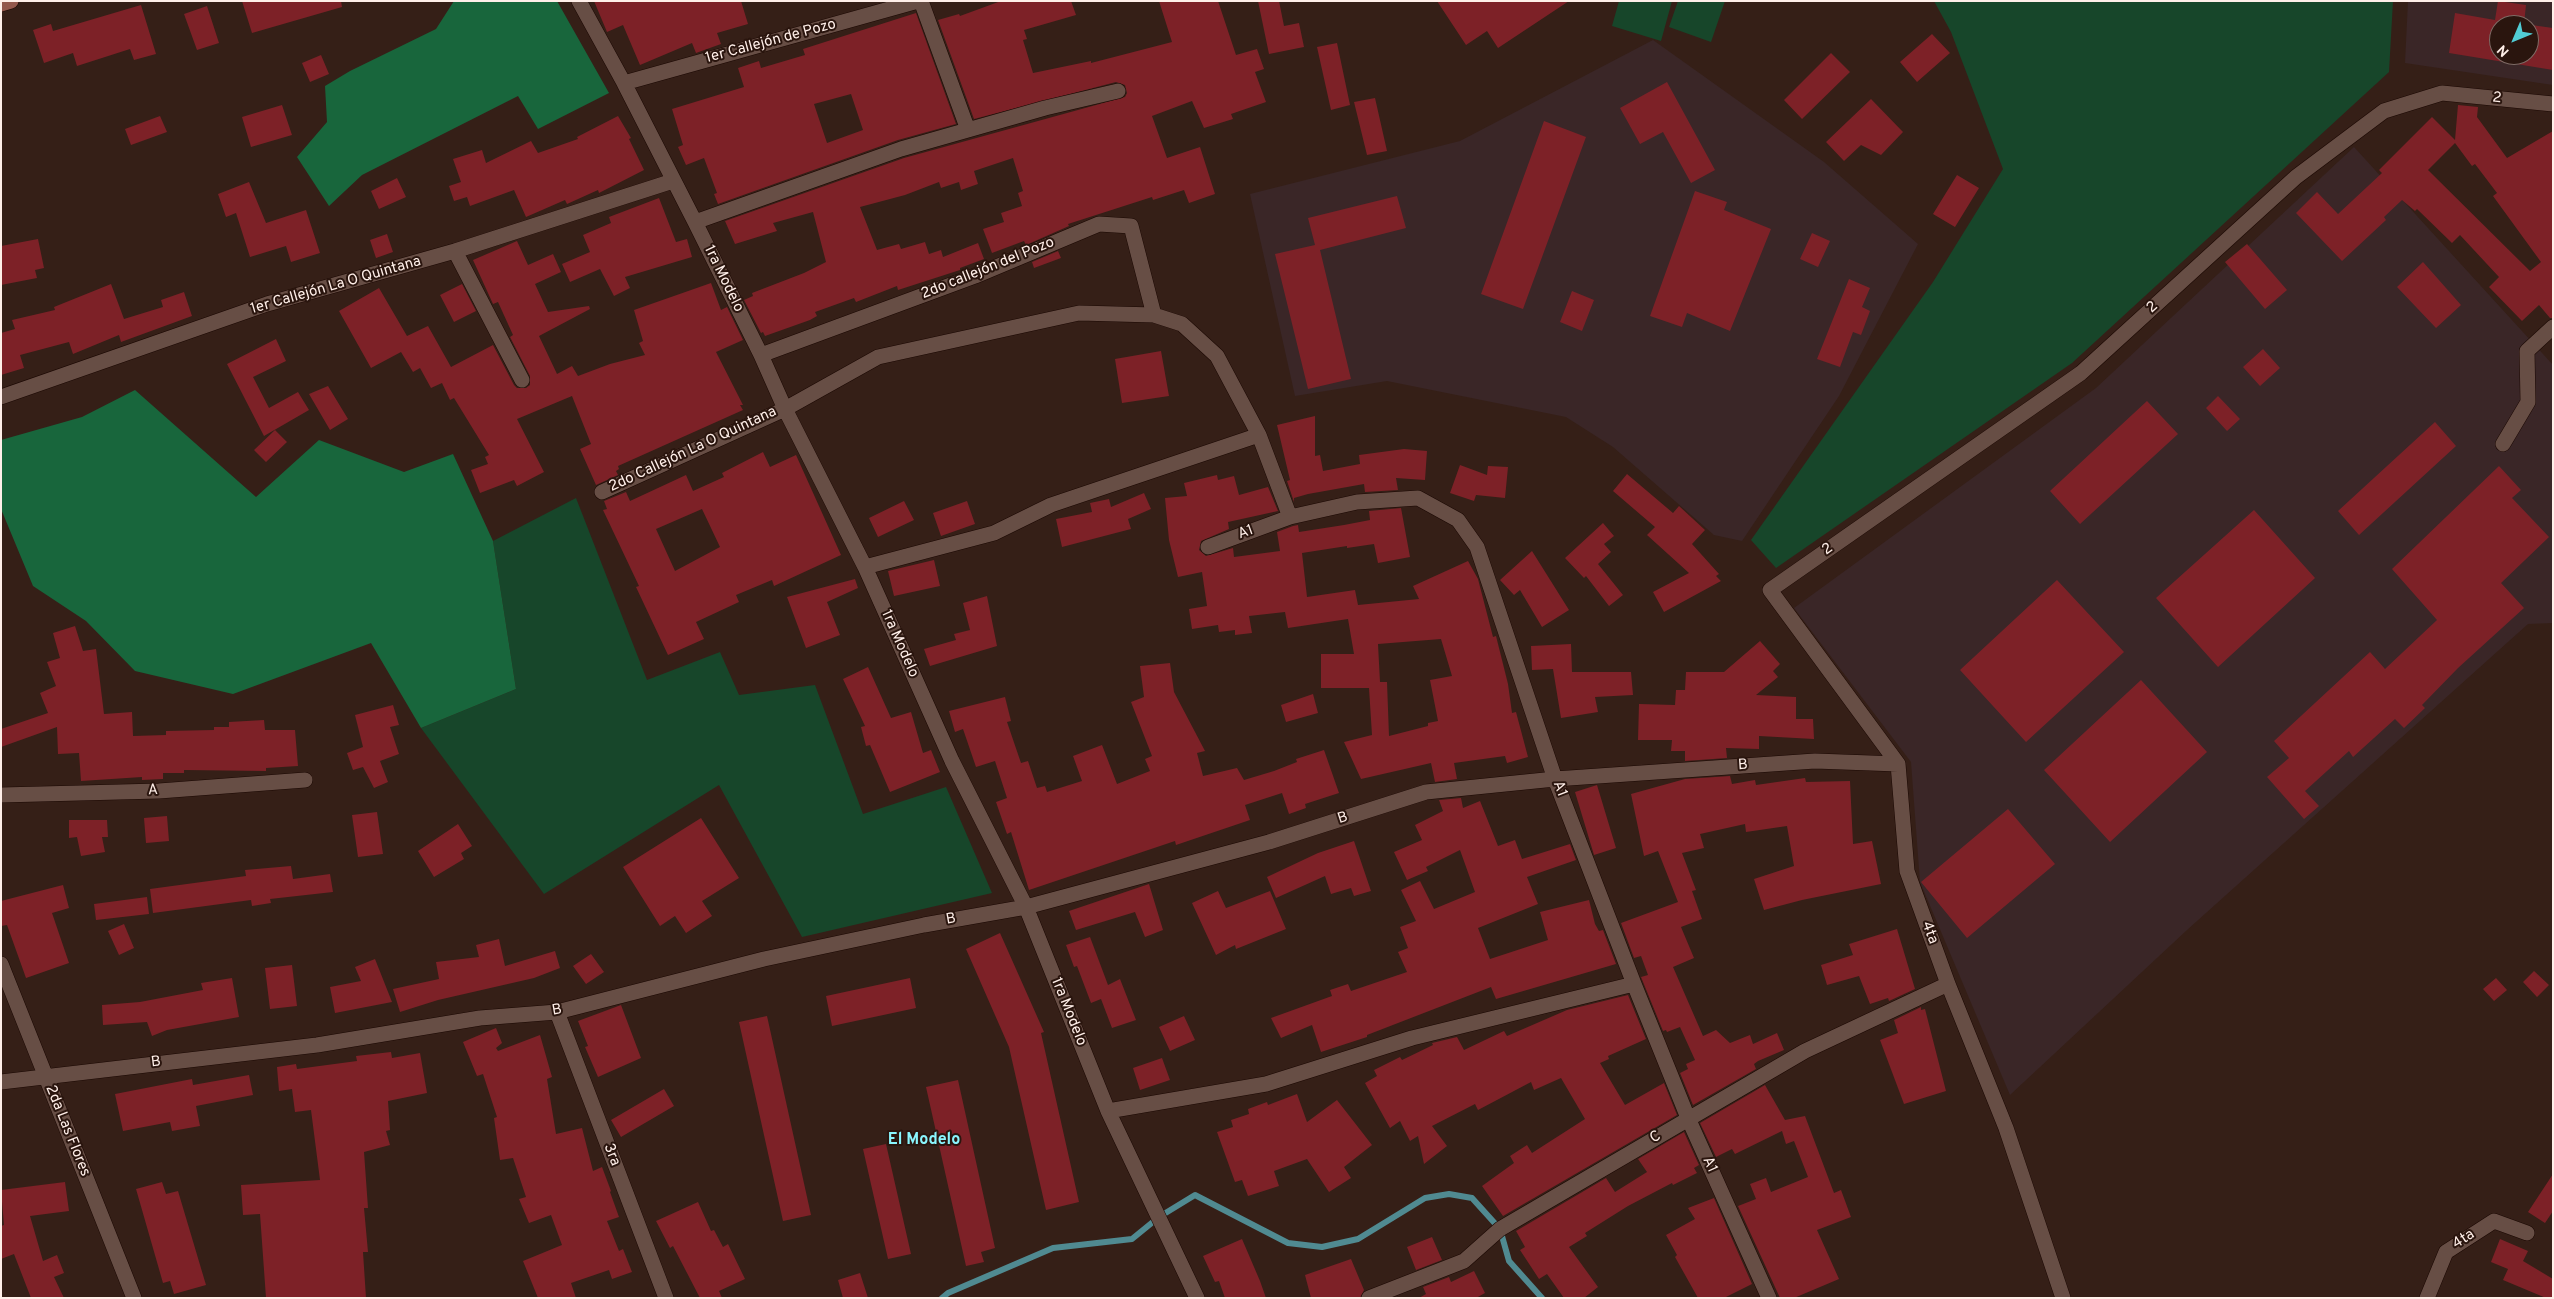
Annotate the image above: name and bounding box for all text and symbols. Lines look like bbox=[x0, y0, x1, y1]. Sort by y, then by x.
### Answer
north arrow bbox=[2489, 15, 2539, 65]
street label: 1er Callejón de Pozo bbox=[704, 16, 838, 68]
text: N bbox=[2494, 41, 2513, 60]
street label: 2 bbox=[2491, 90, 2503, 108]
street label: 2do callejón del Pozo bbox=[919, 234, 1057, 304]
street label: 1ra Modelo bbox=[699, 243, 747, 315]
street label: 1er Callejón La O Quintana bbox=[249, 253, 423, 319]
street label: 2 bbox=[2144, 298, 2162, 318]
street label: 2do Callejón La O Quintana bbox=[606, 403, 780, 497]
street label: A1 bbox=[1236, 522, 1256, 544]
street label: 2 bbox=[1819, 540, 1837, 560]
street label: 1ra Modelo bbox=[876, 607, 922, 681]
street label: B bbox=[1737, 757, 1749, 775]
street label: A1 bbox=[1548, 778, 1570, 800]
street label: A bbox=[148, 782, 158, 800]
street label: B bbox=[1336, 809, 1350, 829]
street label: B bbox=[945, 910, 957, 930]
street label: 4ta bbox=[1917, 919, 1941, 947]
street label: 1ra Modelo bbox=[1046, 975, 1090, 1049]
street label: B bbox=[551, 1001, 563, 1021]
street label: B bbox=[150, 1053, 162, 1073]
street label: 2da Las Flores bbox=[41, 1083, 93, 1179]
street label: C bbox=[1647, 1128, 1665, 1148]
district label: El Modelo bbox=[888, 1131, 960, 1151]
street label: 3ra bbox=[599, 1141, 623, 1169]
street label: A1 bbox=[1698, 1154, 1720, 1176]
street label: 4ta bbox=[2450, 1226, 2478, 1254]

